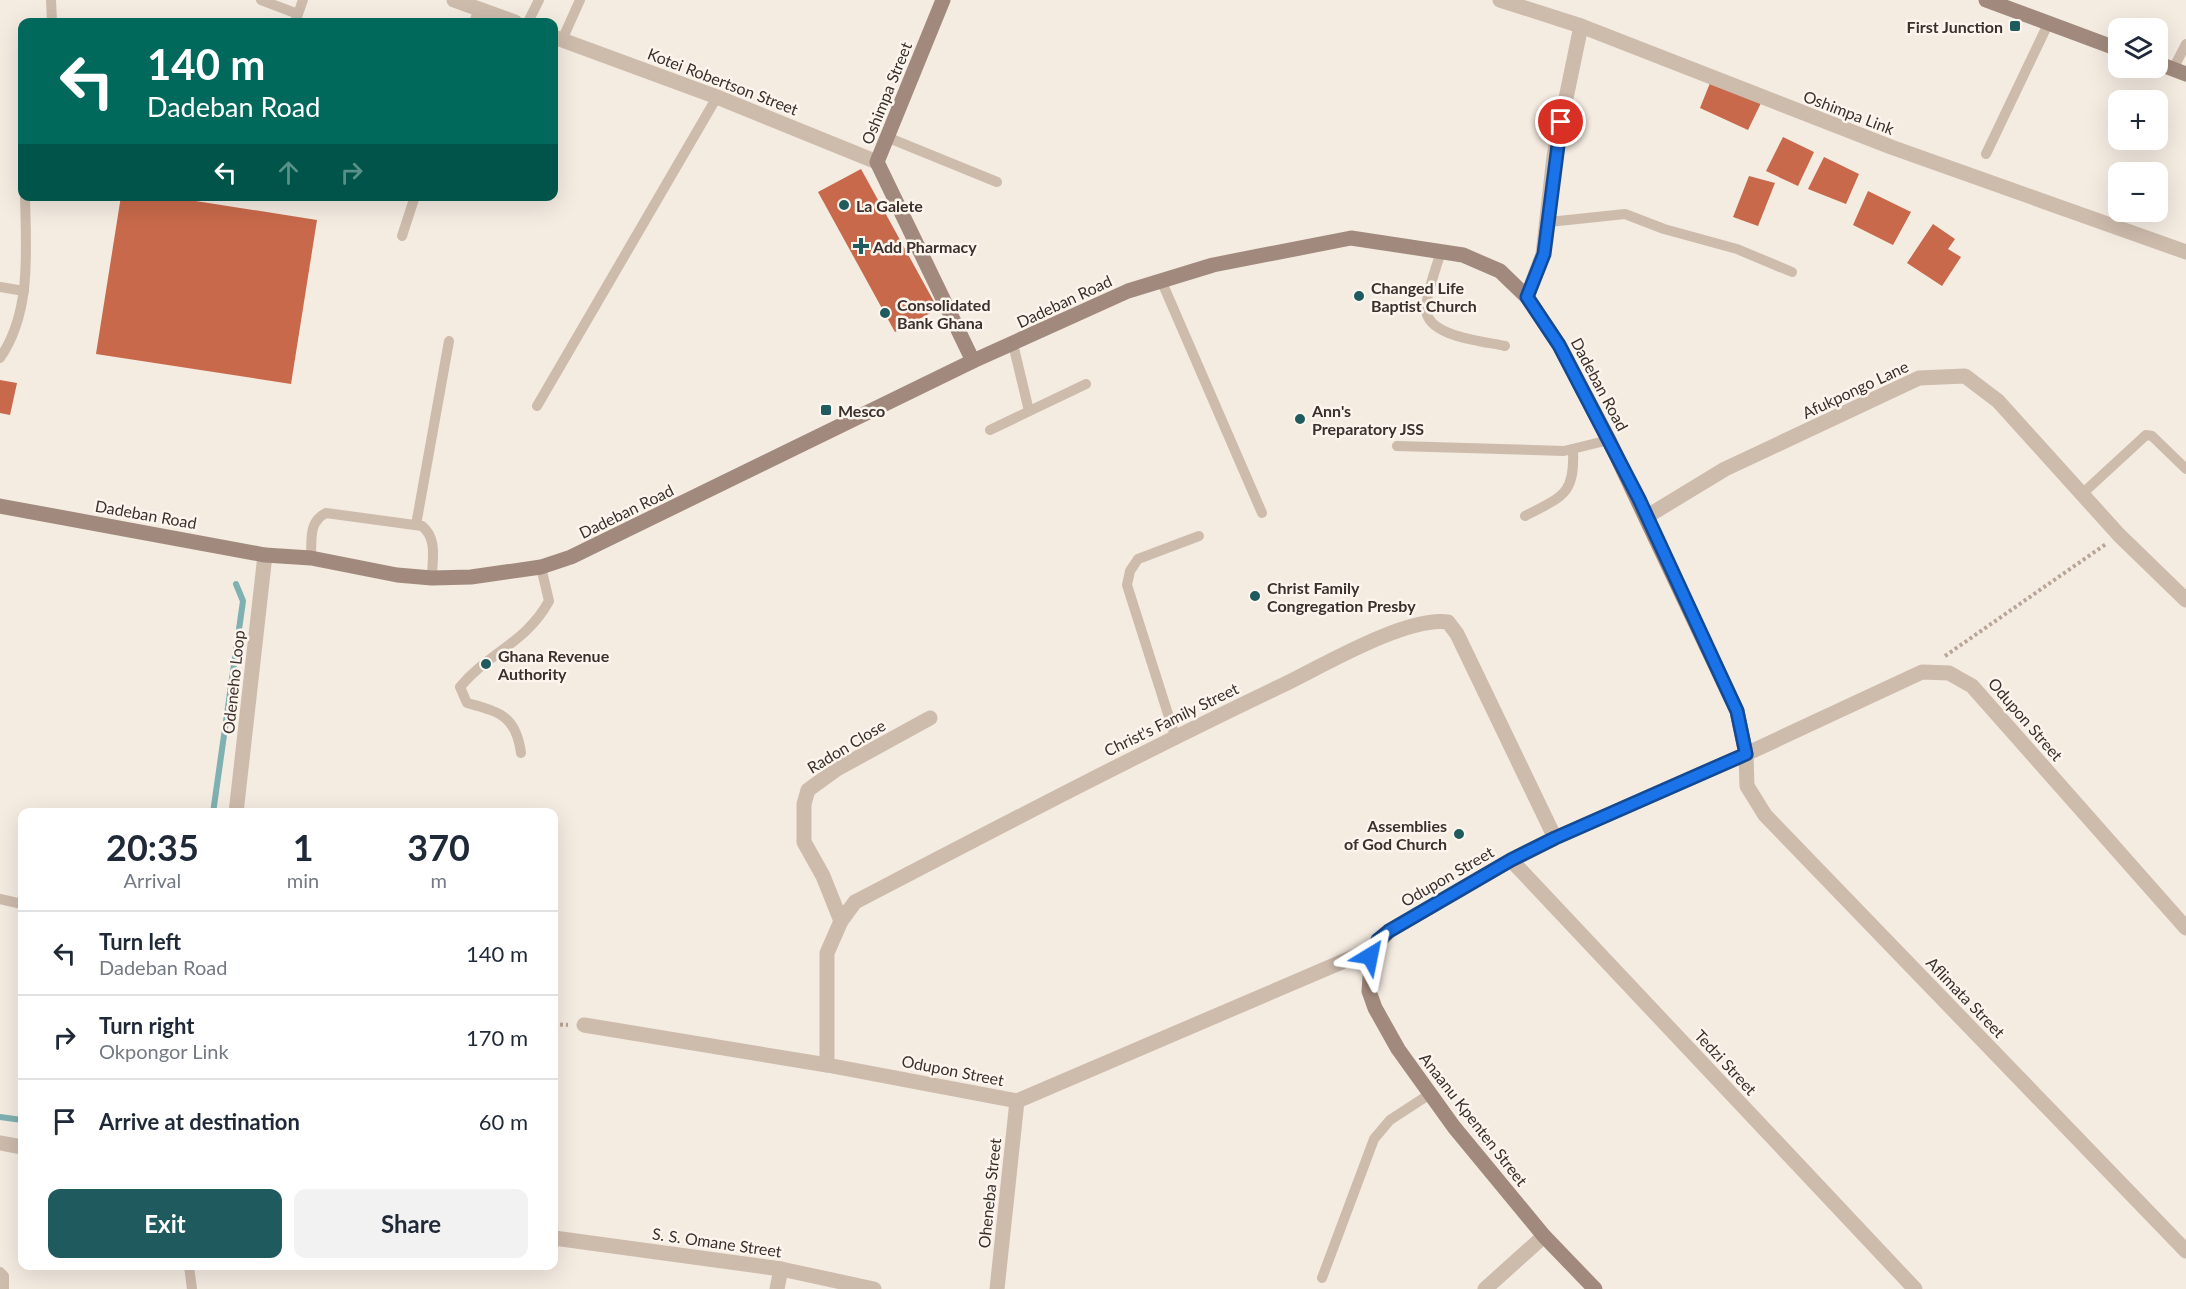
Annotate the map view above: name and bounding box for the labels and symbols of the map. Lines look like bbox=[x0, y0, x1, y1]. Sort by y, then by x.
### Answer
place label: First Junction bbox=[1907, 17, 2003, 36]
marker: First Junction bbox=[2008, 19, 2022, 33]
street label: Oshimpa Street bbox=[857, 39, 915, 147]
street label: Kotei Robertson Street bbox=[645, 44, 801, 119]
street label: Oshimpa Link bbox=[1801, 86, 1898, 138]
pin bbox=[1535, 96, 1586, 147]
place label: La Galete bbox=[856, 196, 923, 215]
marker: La Galete bbox=[837, 198, 851, 212]
place label: Add Pharmacy bbox=[872, 237, 977, 256]
marker: Add Pharmacy bbox=[854, 239, 868, 253]
street label: Dadeban Road bbox=[1013, 271, 1115, 331]
place label: Changed Life Baptist Church bbox=[1371, 278, 1477, 315]
marker: Changed Life Baptist Church bbox=[1352, 289, 1366, 303]
place label: Consolidated Bank Ghana bbox=[897, 295, 991, 332]
marker: Consolidated Bank Ghana bbox=[878, 306, 892, 320]
street label: Dadeban Road bbox=[1567, 334, 1633, 434]
street label: Afukpongo Lane bbox=[1799, 356, 1911, 422]
place label: Mesco bbox=[838, 401, 885, 420]
place label: Ann's Preparatory JSS bbox=[1311, 401, 1424, 438]
marker: Mesco bbox=[819, 403, 833, 417]
marker: Ann's Preparatory JSS bbox=[1293, 412, 1307, 426]
street label: Dadeban Road bbox=[576, 480, 676, 542]
street label: Dadeban Road bbox=[94, 496, 198, 532]
place label: Christ Family Congregation Presby bbox=[1267, 578, 1416, 615]
marker: Christ Family Congregation Presby bbox=[1248, 589, 1262, 603]
street label: Odeneho Loop bbox=[218, 629, 248, 735]
place label: Ghana Revenue Authority bbox=[497, 646, 610, 683]
marker: Ghana Revenue Authority bbox=[479, 657, 493, 671]
street label: Odupon Street bbox=[1985, 674, 2067, 765]
street label: Christ's Family Street bbox=[1101, 678, 1241, 760]
street label: Radon Close bbox=[803, 715, 889, 777]
place label: Assemblies of God Church bbox=[1344, 816, 1447, 853]
marker: Assemblies of God Church bbox=[1452, 827, 1466, 841]
street label: Odupon Street bbox=[1397, 842, 1497, 910]
position arrow bbox=[1338, 924, 1402, 988]
street label: Aflimata Street bbox=[1923, 953, 2009, 1041]
street label: Tedzi Street bbox=[1691, 1025, 1761, 1099]
street label: Anaanu Kpenten Street bbox=[1416, 1049, 1532, 1190]
street label: Odupon Street bbox=[900, 1051, 1006, 1089]
street label: Oheneba Street bbox=[974, 1137, 1004, 1249]
street label: S. S. Omane Street bbox=[651, 1224, 783, 1261]

